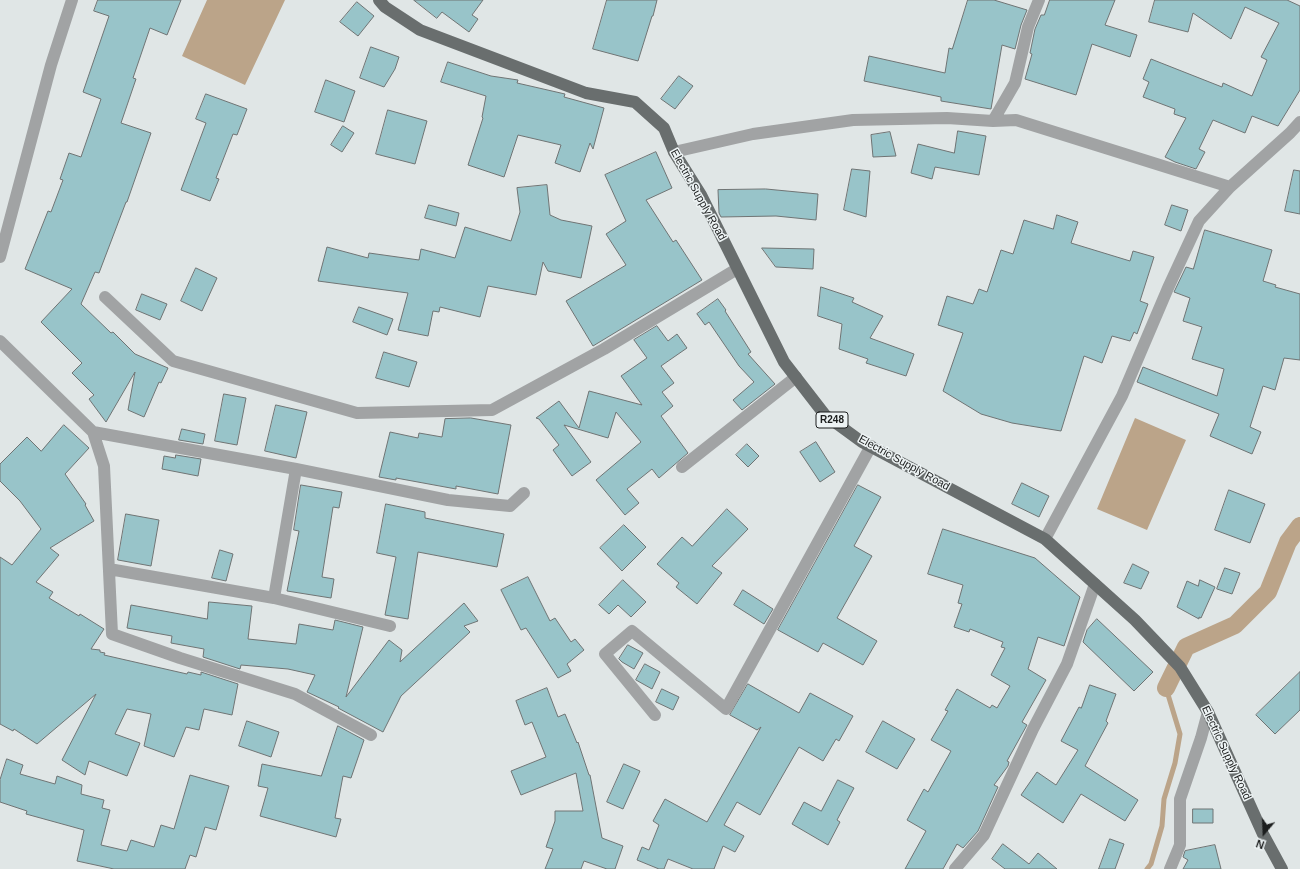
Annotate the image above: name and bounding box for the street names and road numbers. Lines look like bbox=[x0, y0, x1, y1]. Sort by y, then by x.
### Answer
street label: Electric Supply Road bbox=[667, 147, 729, 243]
road number: R248 bbox=[816, 412, 848, 428]
street label: Electric Supply Road bbox=[856, 432, 952, 494]
street label: Electric Supply Road bbox=[1198, 704, 1254, 802]

